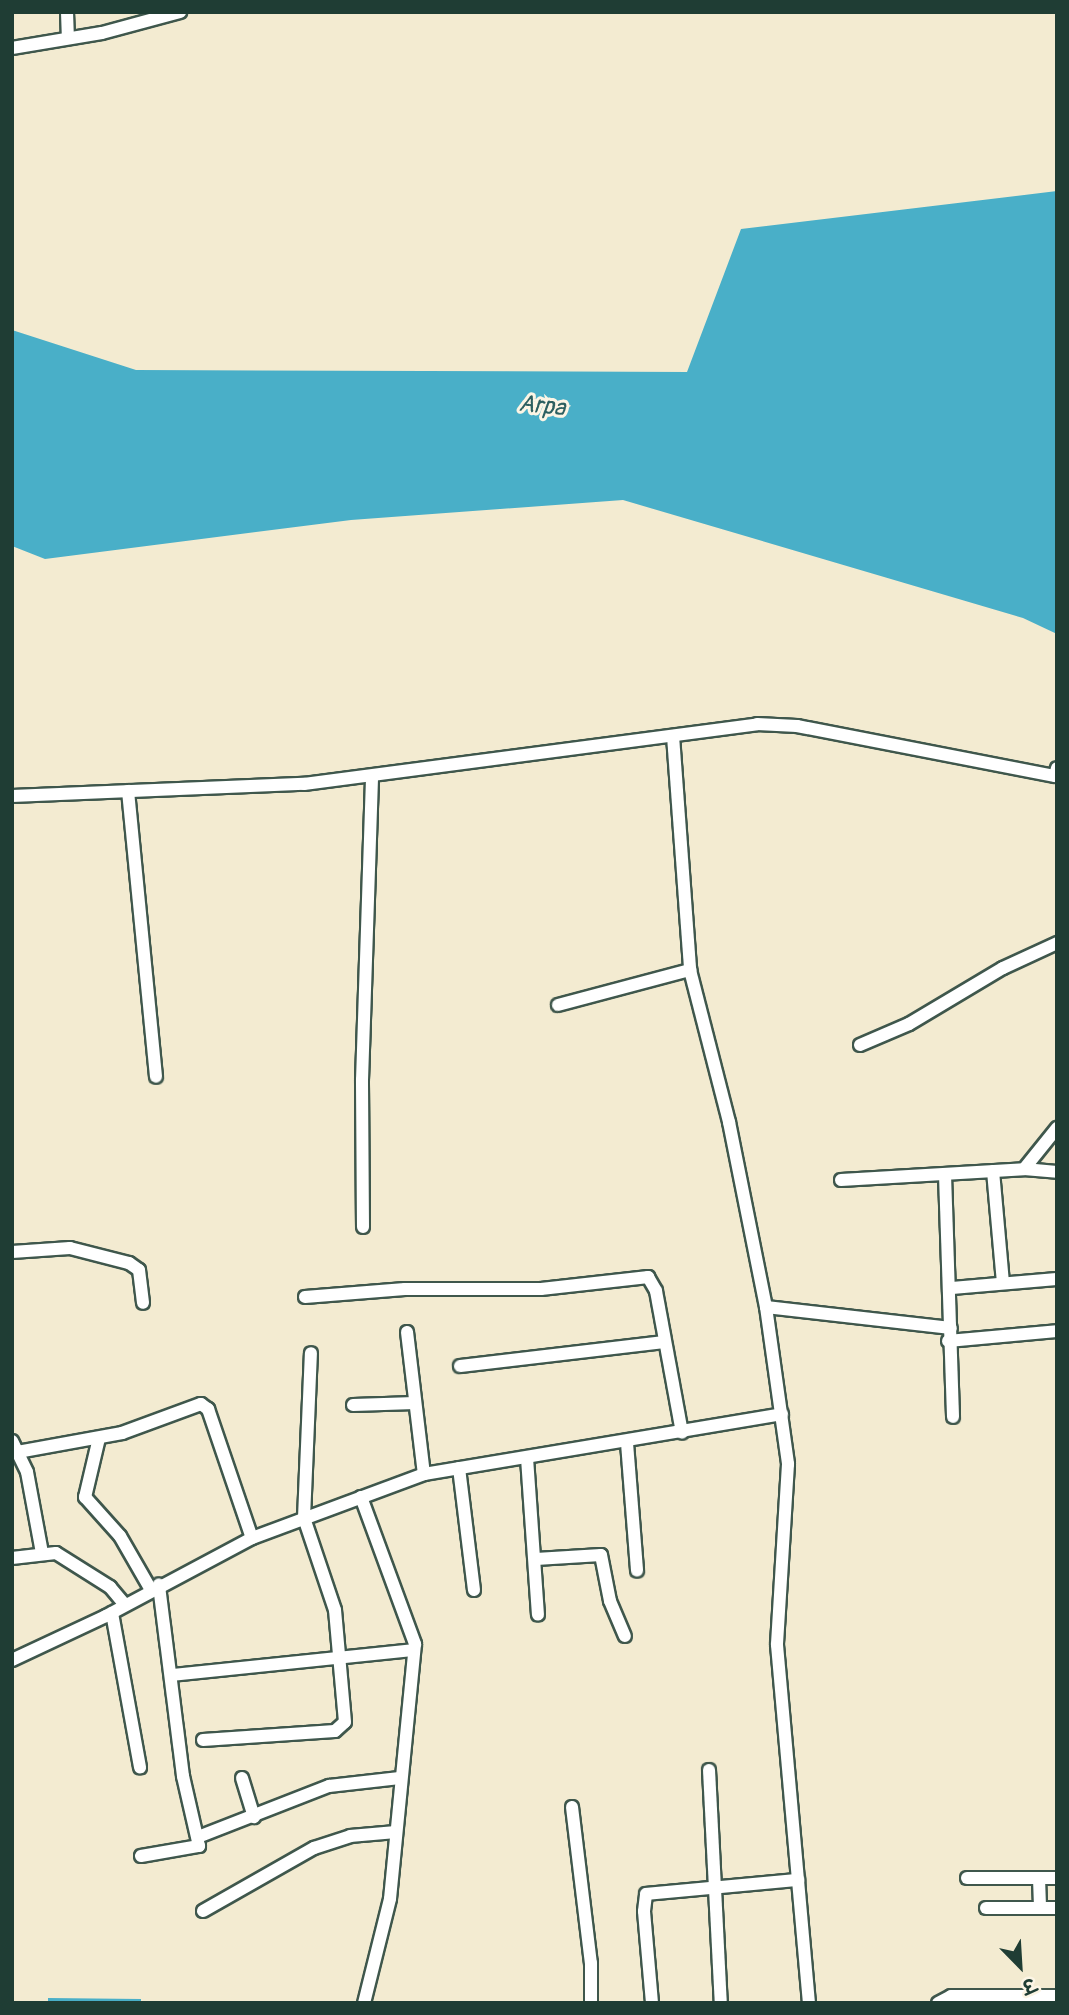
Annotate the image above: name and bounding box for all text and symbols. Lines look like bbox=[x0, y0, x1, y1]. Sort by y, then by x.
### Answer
water label: Arpa bbox=[517, 389, 567, 423]
north arrow bbox=[985, 1931, 1055, 2001]
text: उ bbox=[1018, 1972, 1039, 1999]

